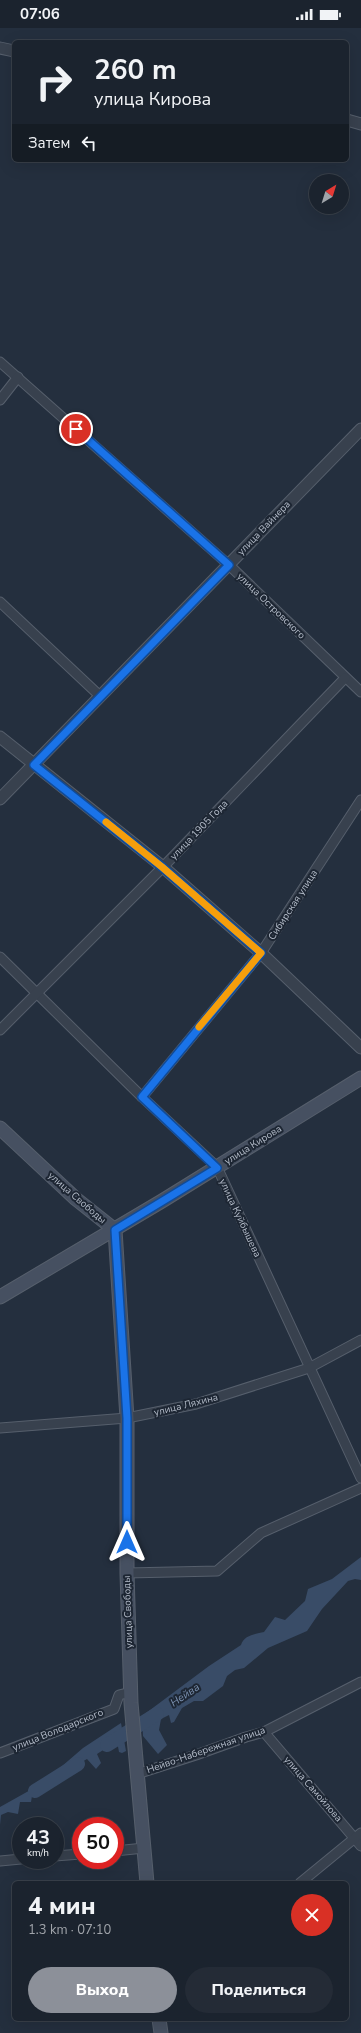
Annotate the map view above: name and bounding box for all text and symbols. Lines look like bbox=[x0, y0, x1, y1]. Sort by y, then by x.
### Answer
text: 07:06 bbox=[20, 4, 60, 24]
text: 260 m bbox=[94, 51, 177, 89]
icon: right bbox=[28, 56, 80, 108]
text: улица Кирова bbox=[94, 87, 211, 111]
icon: left bbox=[78, 132, 100, 154]
text: Затем bbox=[28, 133, 70, 153]
north arrow bbox=[309, 174, 349, 214]
map controls bbox=[309, 174, 349, 214]
pin bbox=[59, 412, 93, 446]
icon: arrive bbox=[65, 418, 87, 440]
street label: улица Вайнера bbox=[234, 498, 294, 558]
street label: улица Островского bbox=[234, 570, 308, 643]
street label: улица 1905 Года bbox=[167, 797, 231, 863]
street label: Сибирская улица bbox=[265, 867, 321, 943]
street label: улица Кирова bbox=[222, 1122, 284, 1168]
street label: улица Свободы bbox=[45, 1169, 109, 1227]
street label: улица Куйбышева bbox=[216, 1177, 264, 1259]
street label: улица Ляхина bbox=[152, 1390, 220, 1420]
position arrow bbox=[106, 1521, 148, 1563]
street label: улица Свободы bbox=[120, 1575, 136, 1649]
water label: Нейва bbox=[167, 1680, 203, 1710]
street label: улица Володарского bbox=[10, 1705, 106, 1755]
street label: Нейво-Набережная улица bbox=[145, 1723, 267, 1777]
street label: улица Самойлова bbox=[281, 1753, 345, 1825]
speed limit sign: 50 bbox=[72, 1817, 124, 1869]
text: 43 bbox=[26, 1824, 50, 1851]
text: km/h bbox=[27, 1846, 49, 1860]
text: 4 мин bbox=[28, 1890, 96, 1922]
button: close bbox=[291, 1894, 333, 1936]
text: 1.3 km · 07:10 bbox=[28, 1921, 111, 1939]
button: Выход bbox=[28, 1967, 177, 2013]
button: Поделиться bbox=[185, 1967, 333, 2013]

